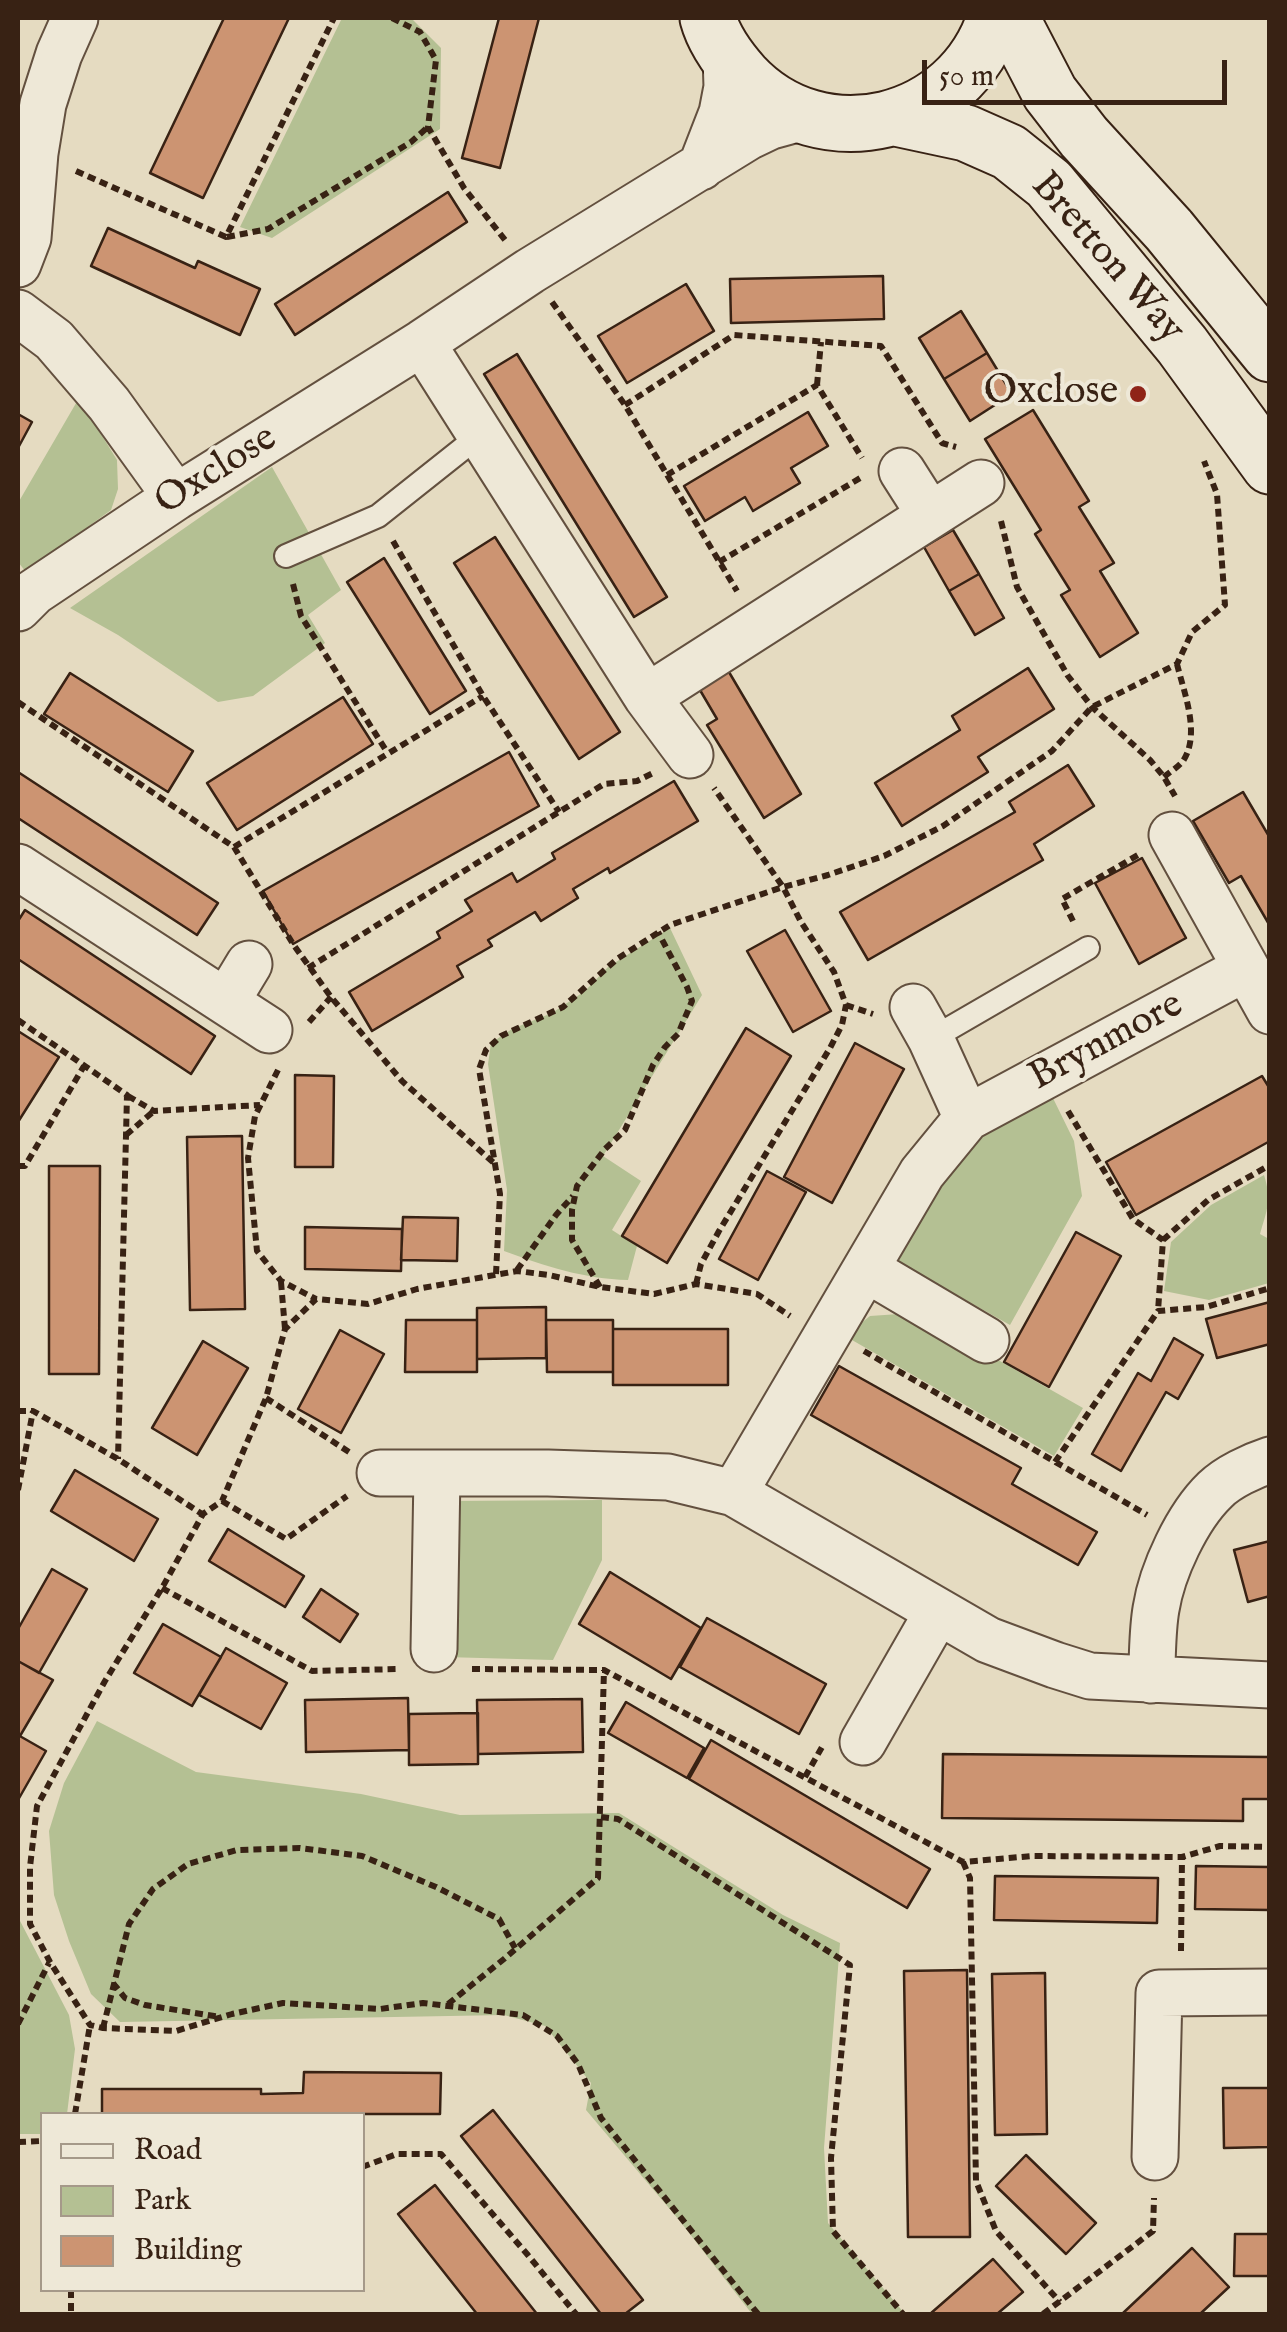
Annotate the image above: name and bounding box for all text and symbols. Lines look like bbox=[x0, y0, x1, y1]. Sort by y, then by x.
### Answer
scale bar bbox=[927, 40, 1232, 102]
text: 50 m bbox=[939, 58, 994, 96]
street label: Bretton Way bbox=[1019, 164, 1193, 354]
place label: Oxclose bbox=[984, 370, 1118, 418]
marker: Oxclose bbox=[1127, 383, 1149, 405]
street label: Oxclose bbox=[147, 416, 287, 528]
street label: Brynmore bbox=[1022, 983, 1192, 1103]
legend bbox=[40, 2112, 365, 2292]
text: Road bbox=[134, 2132, 202, 2170]
text: Park bbox=[134, 2182, 191, 2220]
text: Building bbox=[134, 2232, 242, 2270]

